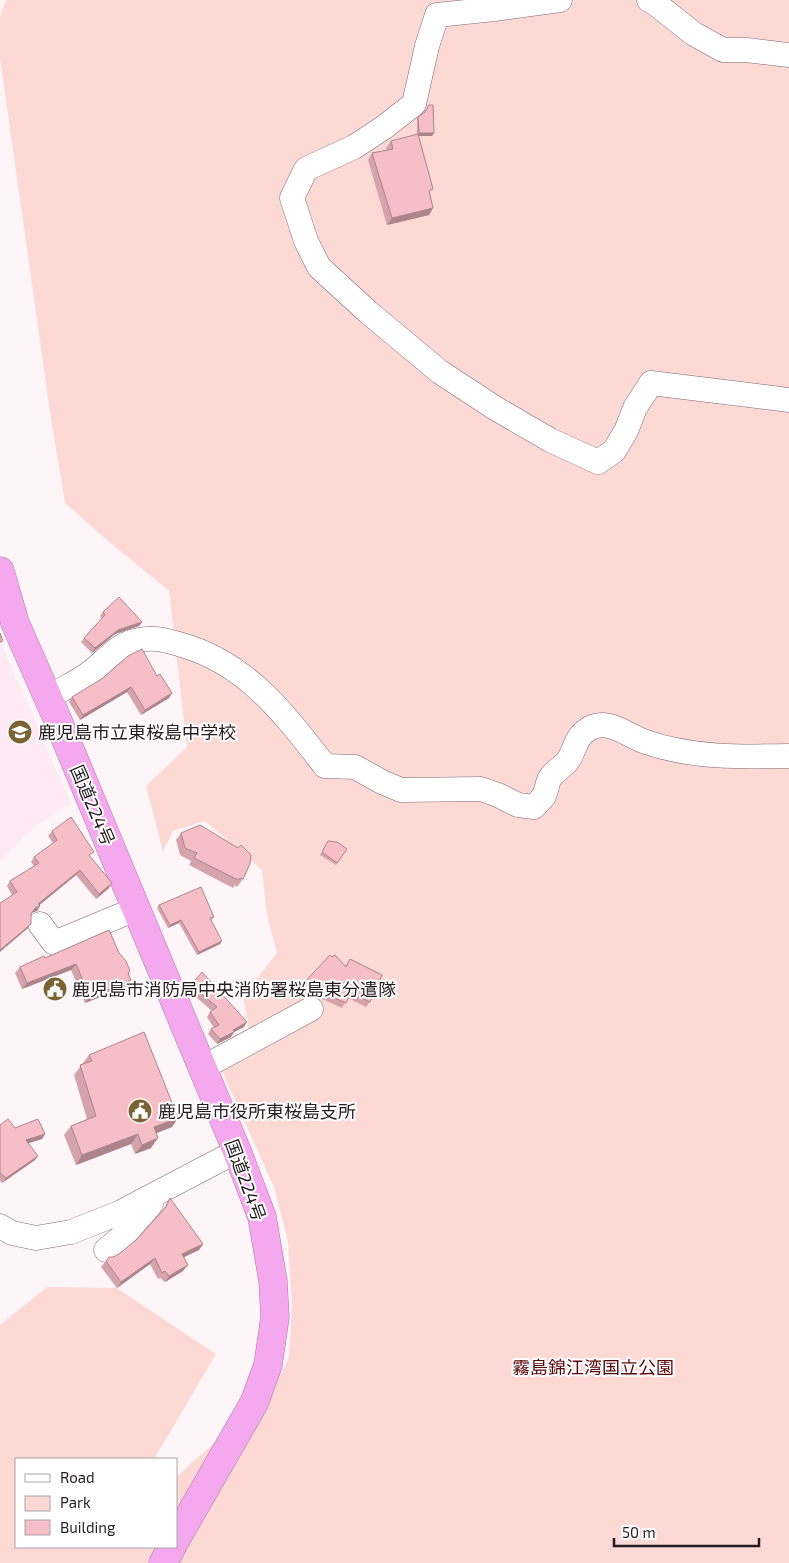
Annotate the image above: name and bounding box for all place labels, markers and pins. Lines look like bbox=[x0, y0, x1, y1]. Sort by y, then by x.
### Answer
school or university icon: 鹿児島市立東桜島中学校 bbox=[7, 719, 33, 745]
place label: 鹿児島市立東桜島中学校 bbox=[38, 721, 236, 743]
public building icon: 鹿児島市消防局中央消防署桜島東分遣隊 bbox=[42, 976, 68, 1002]
place label: 鹿児島市消防局中央消防署桜島東分遣隊 bbox=[72, 978, 396, 1000]
public building icon: 鹿児島市役所東桜島支所 bbox=[127, 1098, 153, 1124]
place label: 鹿児島市役所東桜島支所 bbox=[158, 1100, 356, 1122]

